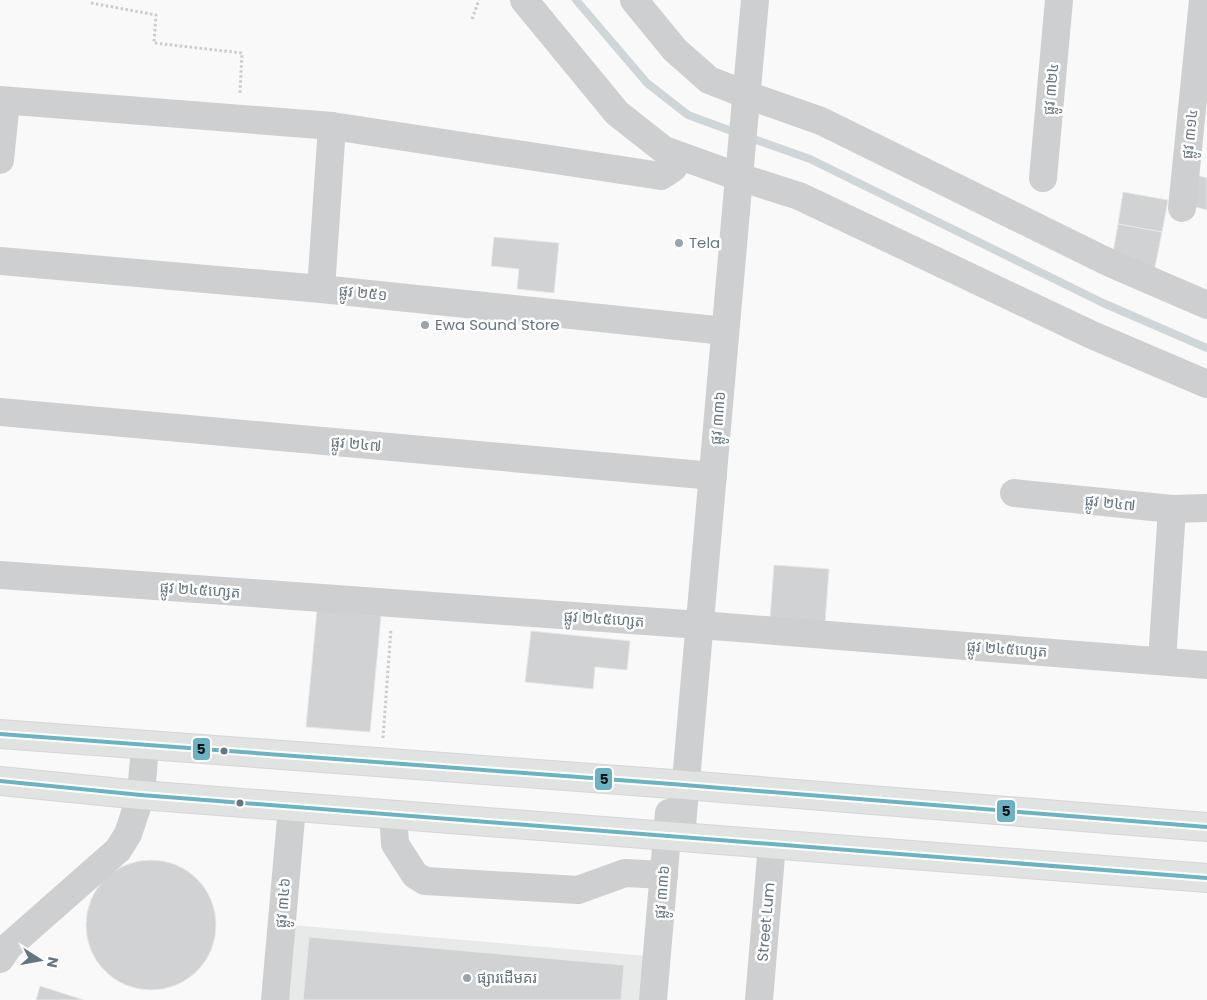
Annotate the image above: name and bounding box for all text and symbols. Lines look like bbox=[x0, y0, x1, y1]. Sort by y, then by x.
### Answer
street label: ផ្លូវ ៣២៤ bbox=[1038, 62, 1067, 116]
street label: ផ្លូវ ៣១៤ bbox=[1176, 108, 1206, 160]
place label: Tela bbox=[689, 232, 720, 253]
marker: Tela bbox=[673, 237, 685, 249]
street label: ផ្លូវ ២៥១ bbox=[337, 280, 388, 309]
place label: Ewa Sound Store bbox=[435, 314, 560, 335]
marker: Ewa Sound Store bbox=[419, 319, 431, 331]
street label: ផ្លូវ ៣៣៦ bbox=[705, 390, 734, 446]
street label: ផ្លូវ ២៤៧ bbox=[329, 431, 382, 460]
street label: ផ្លូវ ២៤៧ bbox=[1083, 489, 1136, 519]
street label: ផ្លូវ ២៤៥ហ្សេត bbox=[159, 576, 241, 606]
street label: ផ្លូវ ២៤៥ហ្សេត bbox=[563, 605, 645, 635]
street label: ផ្លូវ ២៤៥ហ្សេត bbox=[966, 635, 1048, 665]
line badge: 5 bbox=[192, 737, 211, 761]
text: 5 bbox=[196, 739, 206, 759]
unlabelled marker bbox=[219, 746, 229, 756]
line badge: 5 bbox=[594, 767, 613, 791]
text: 5 bbox=[599, 769, 609, 789]
unlabelled marker bbox=[235, 798, 245, 808]
line badge: 5 bbox=[996, 799, 1016, 823]
text: 5 bbox=[1001, 801, 1011, 821]
street label: ផ្លូវ ៣៣៦ bbox=[649, 864, 678, 920]
street label: ផ្លូវ ៣៤៦ bbox=[270, 877, 299, 929]
street label: Street Lum bbox=[752, 881, 779, 962]
north arrow bbox=[15, 935, 65, 985]
text: N bbox=[42, 955, 64, 970]
place label: ផ្សារដើមគរ bbox=[477, 967, 537, 988]
marker: ផ្សារដើមគរ bbox=[461, 972, 473, 984]

